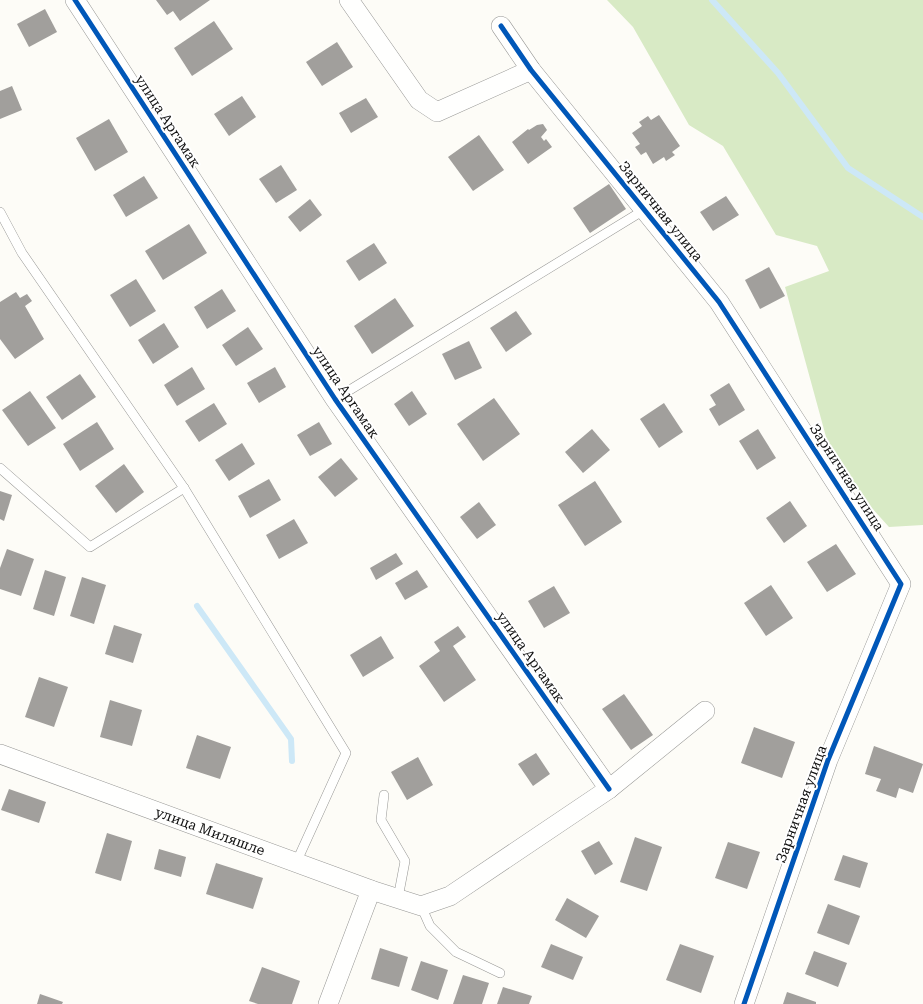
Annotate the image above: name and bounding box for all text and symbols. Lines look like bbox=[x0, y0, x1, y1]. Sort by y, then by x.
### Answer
street label: улица Аргамак bbox=[132, 72, 204, 170]
street label: Зарничная улица bbox=[616, 158, 707, 265]
street label: улица Аргамак bbox=[309, 343, 383, 441]
street label: Зарничная улица bbox=[806, 421, 888, 534]
street label: улица Аргамак bbox=[494, 608, 568, 706]
street label: Зарничная улица bbox=[772, 743, 830, 865]
street label: улица Миляшле bbox=[153, 804, 268, 859]

